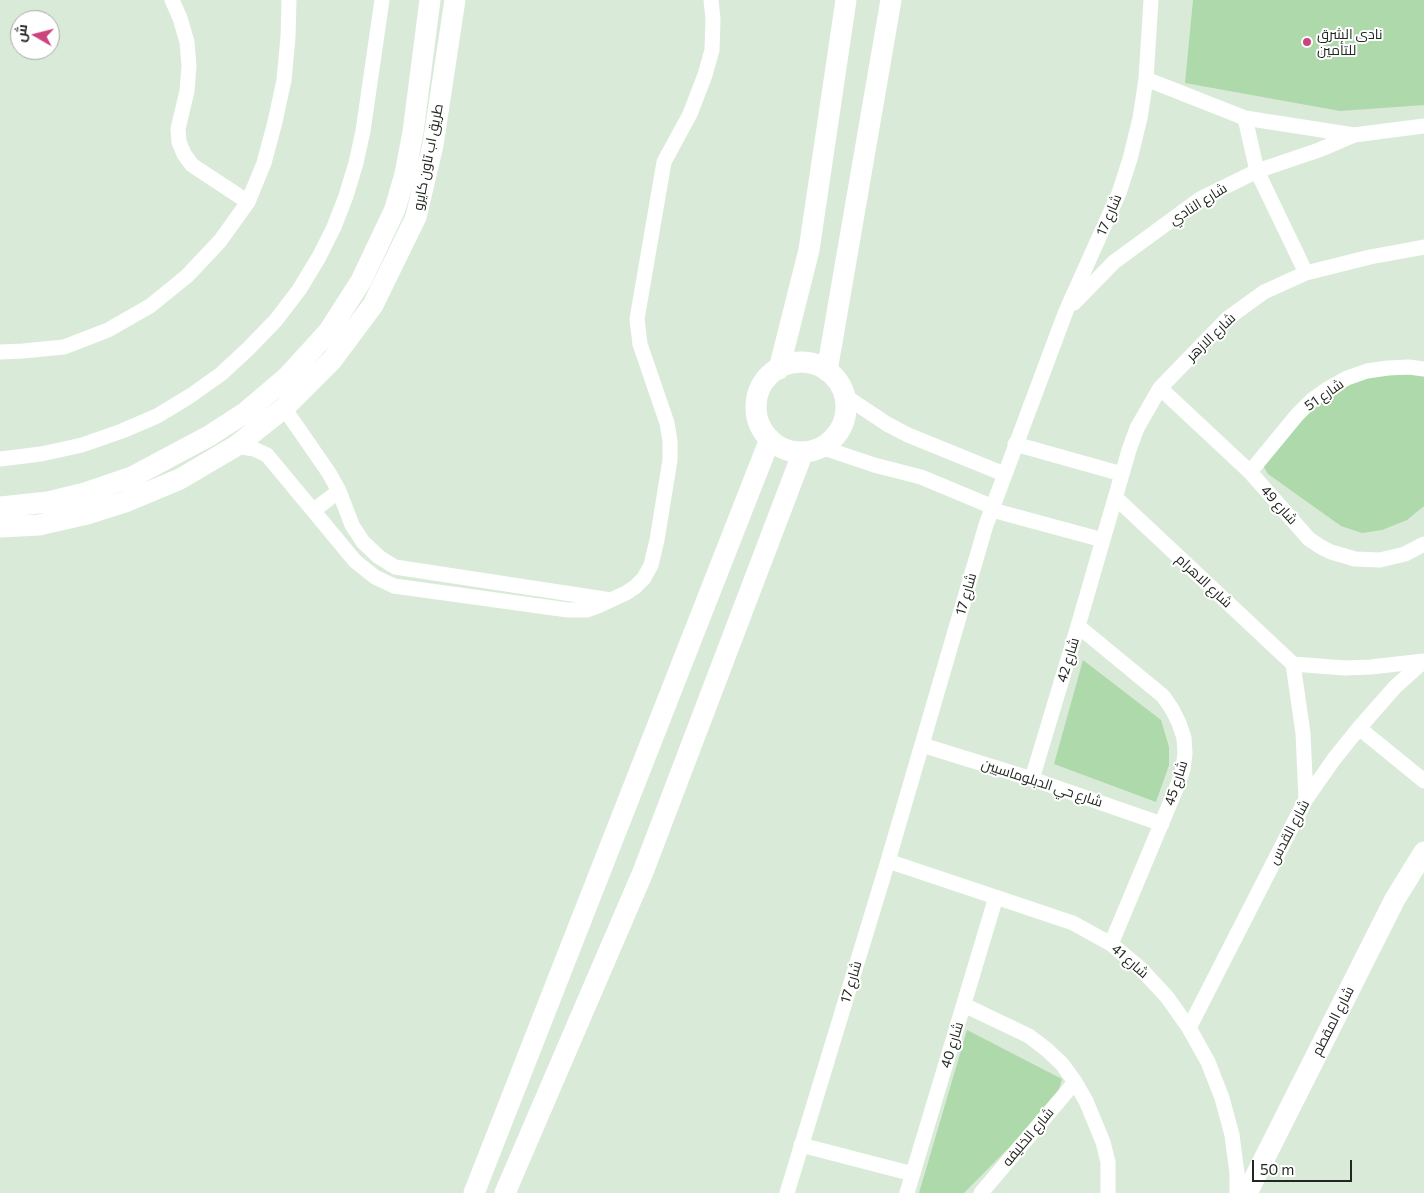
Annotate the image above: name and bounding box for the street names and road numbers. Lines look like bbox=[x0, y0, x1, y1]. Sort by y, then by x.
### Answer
street label: طريق اب تاون كايرو bbox=[409, 102, 447, 212]
street label: شارع النادي bbox=[1166, 180, 1230, 228]
street label: شارع 17 bbox=[1093, 192, 1125, 238]
street label: شارع الازهر bbox=[1183, 310, 1239, 364]
street label: شارع 51 bbox=[1301, 376, 1347, 414]
street label: شارع 49 bbox=[1257, 482, 1301, 528]
street label: شارع الاهرام bbox=[1173, 551, 1235, 611]
street label: شارع 17 bbox=[952, 571, 980, 617]
street label: شارع 42 bbox=[1053, 636, 1083, 684]
street label: شارع حي الدبلوماسيين bbox=[979, 755, 1105, 811]
street label: شارع 45 bbox=[1161, 758, 1191, 808]
street label: شارع القدس bbox=[1265, 797, 1313, 867]
street label: شارع 41 bbox=[1108, 940, 1152, 982]
street label: شارع 17 bbox=[837, 959, 865, 1005]
street label: شارع المقطم bbox=[1308, 984, 1358, 1058]
street label: شارع 40 bbox=[937, 1020, 967, 1070]
street label: شارع الخليفه bbox=[999, 1104, 1057, 1170]

